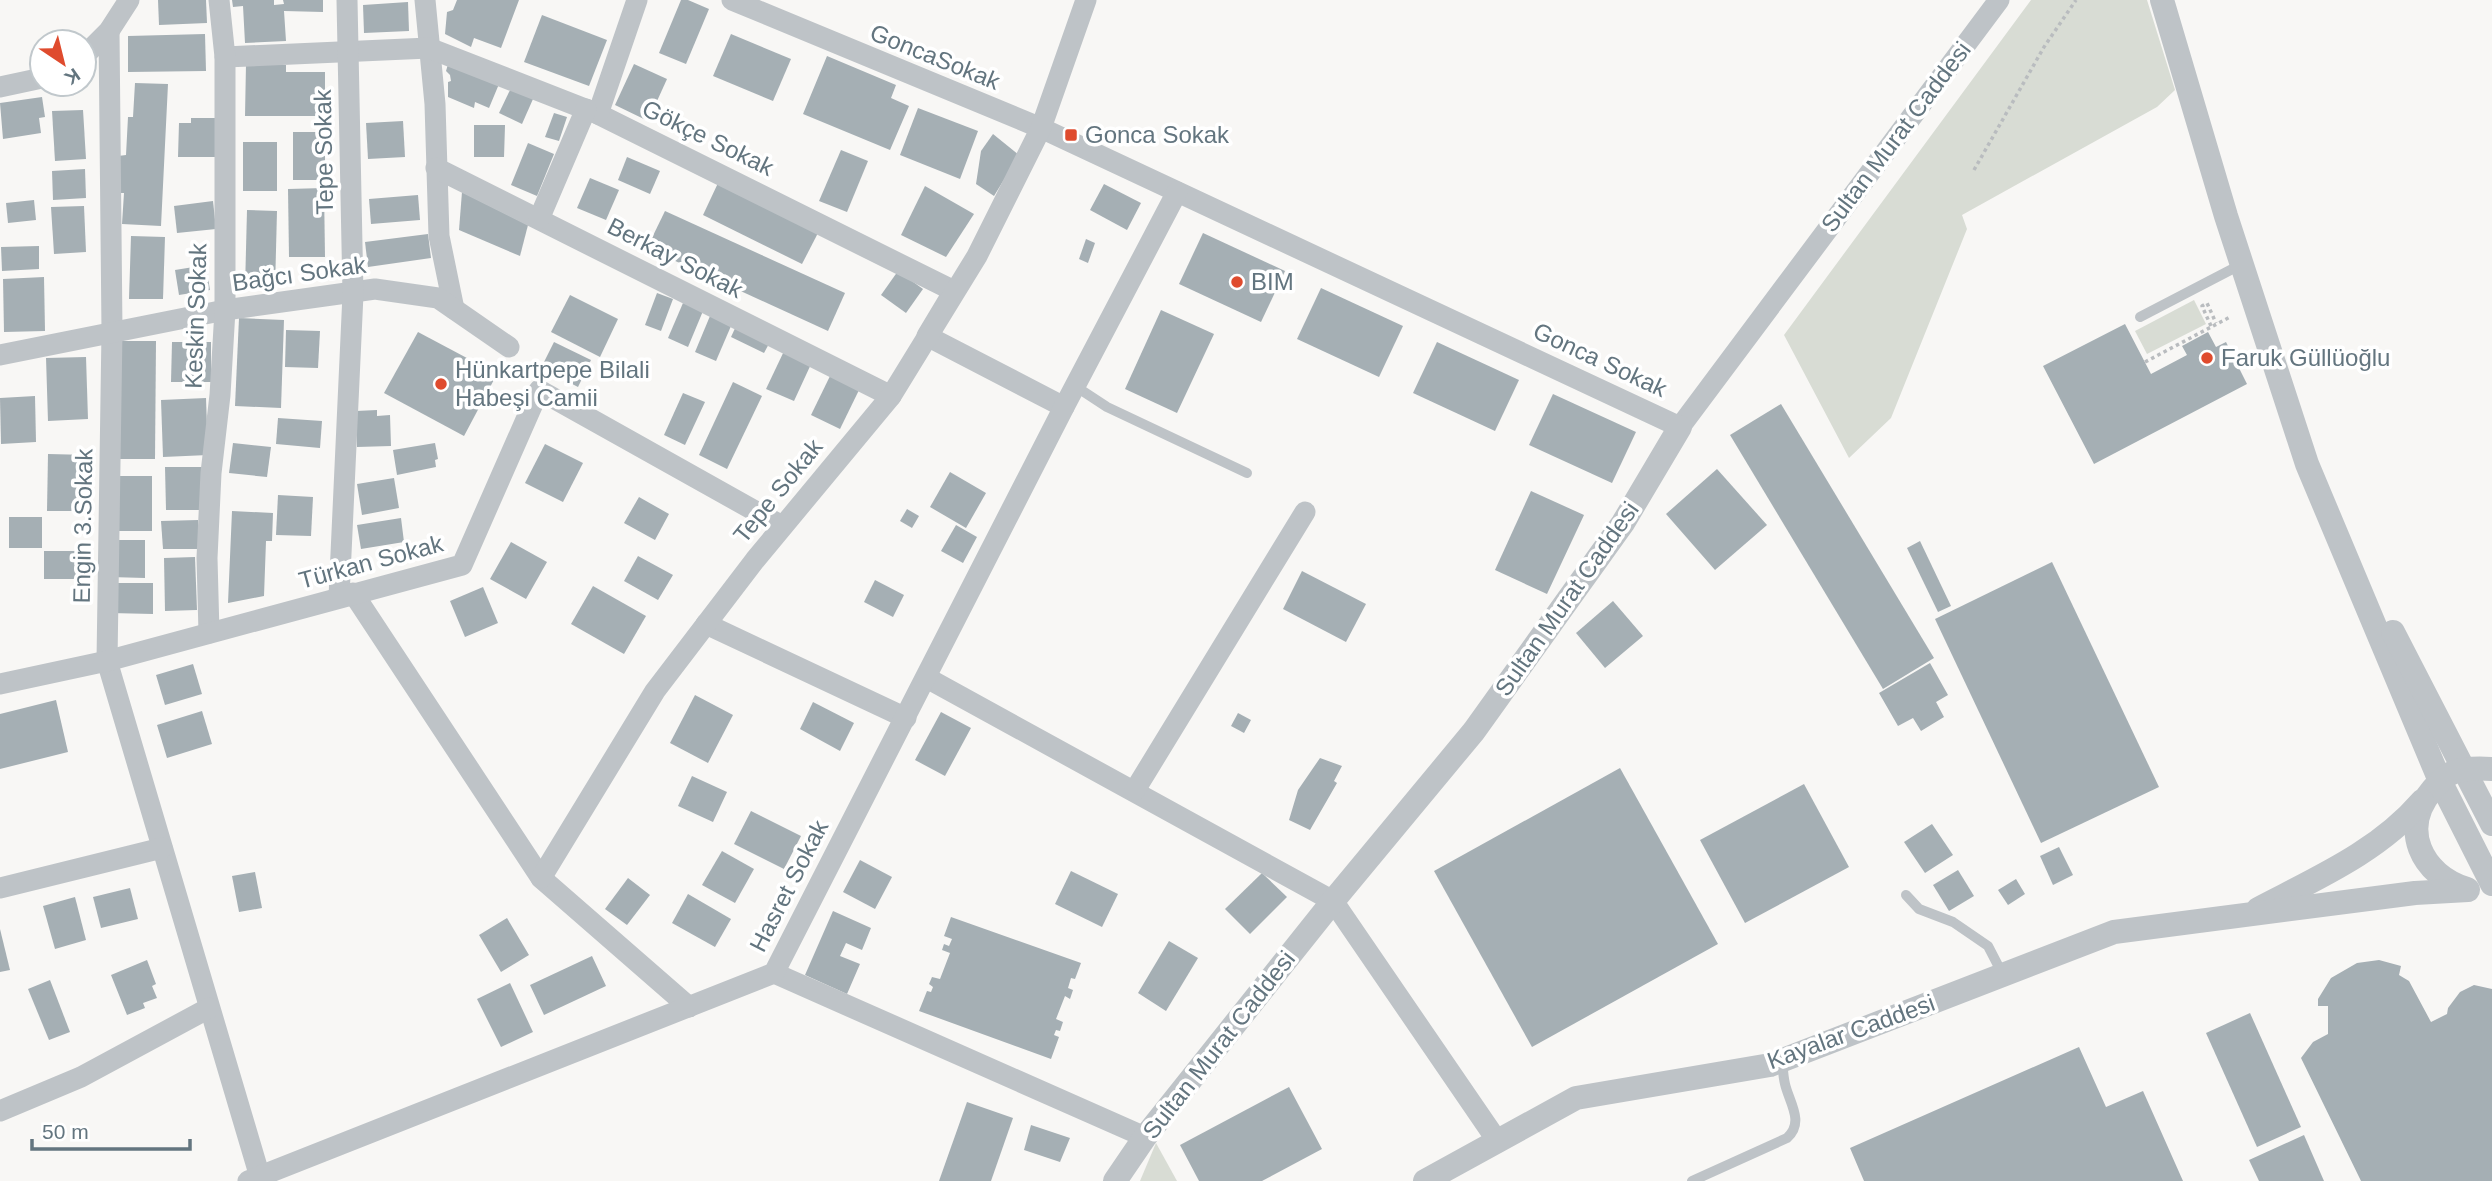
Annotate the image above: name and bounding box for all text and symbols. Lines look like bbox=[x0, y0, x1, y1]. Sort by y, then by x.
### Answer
street label: GoncaSokak bbox=[866, 18, 1005, 95]
north arrow bbox=[28, 28, 98, 98]
street label: Sultan Murat Caddesi bbox=[1815, 36, 1976, 237]
text: K bbox=[61, 64, 84, 89]
street label: Tepe Sokak bbox=[309, 88, 338, 215]
street label: Gökçe Sokak bbox=[638, 94, 779, 181]
place label: Gonca Sokak bbox=[1085, 121, 1230, 148]
marker: Gonca Sokak bbox=[1063, 127, 1079, 143]
street label: Berkay Sokak bbox=[603, 212, 748, 304]
street label: Keskin Sokak bbox=[179, 242, 212, 389]
street label: Bağcı Sokak bbox=[230, 251, 369, 296]
place label: BIM bbox=[1251, 268, 1294, 295]
marker: BIM bbox=[1229, 274, 1245, 290]
street label: Gonca Sokak bbox=[1529, 317, 1672, 403]
place label: Faruk Güllüoğlu bbox=[2221, 344, 2390, 371]
marker: Faruk Güllüoğlu bbox=[2199, 350, 2215, 366]
place label: Hünkartpepe Bilali Habeşi Camii bbox=[455, 356, 650, 411]
marker: Hünkartpepe Bilali Habeşi Camii bbox=[433, 376, 449, 392]
street label: Tepe Sokak bbox=[728, 433, 828, 548]
street label: Engin 3.Sokak bbox=[68, 447, 97, 604]
street label: Sultan Murat Caddesi bbox=[1489, 496, 1644, 701]
street label: Türkan Sokak bbox=[296, 529, 447, 594]
street label: Hasret Sokak bbox=[744, 815, 834, 956]
street label: Sultan Murat Caddesi bbox=[1137, 945, 1300, 1144]
street label: Kayalar Caddesi bbox=[1763, 989, 1938, 1074]
scale bar bbox=[32, 1108, 189, 1152]
text: 50 m bbox=[42, 1120, 89, 1143]

